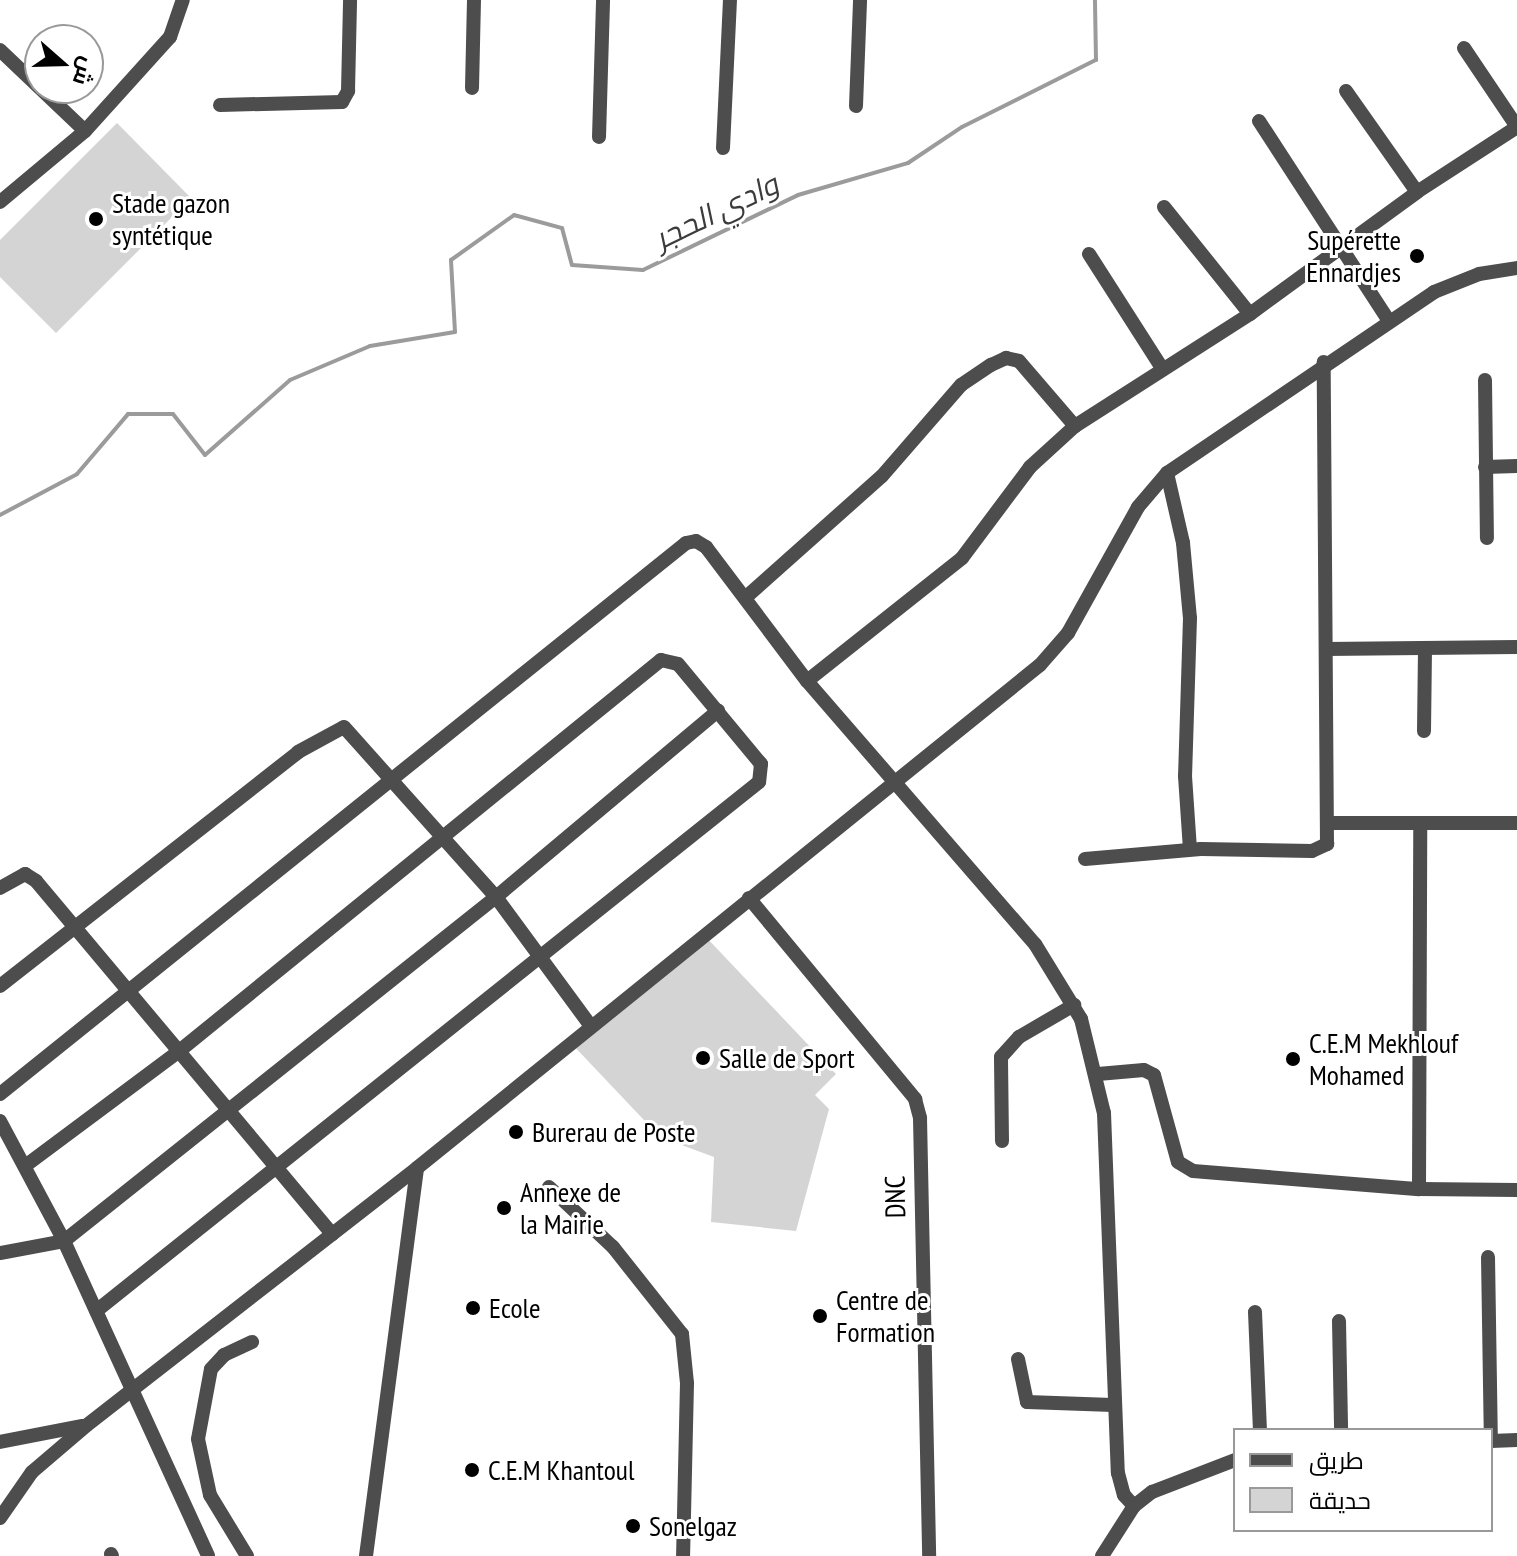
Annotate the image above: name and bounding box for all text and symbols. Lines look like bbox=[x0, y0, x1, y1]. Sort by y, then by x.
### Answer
north arrow bbox=[24, 24, 104, 104]
text: ش bbox=[67, 53, 103, 90]
water label: وادي الحجر bbox=[648, 166, 784, 256]
place label: Stade gazon syntétique bbox=[112, 186, 230, 252]
marker: Stade gazon syntétique bbox=[87, 210, 105, 228]
place label: Supérette Ennardjes bbox=[1306, 223, 1401, 289]
marker: Supérette Ennardjes bbox=[1408, 247, 1426, 265]
place label: C.E.M Mekhlouf Mohamed bbox=[1309, 1026, 1458, 1092]
place label: Salle de Sport bbox=[719, 1041, 855, 1075]
marker: Salle de Sport bbox=[694, 1049, 712, 1067]
marker: C.E.M Mekhlouf Mohamed bbox=[1284, 1050, 1302, 1068]
place label: Burerau de Poste bbox=[532, 1115, 696, 1149]
marker: Burerau de Poste bbox=[507, 1123, 525, 1141]
place label: Annexe de la Mairie bbox=[520, 1175, 621, 1241]
street label: DNC bbox=[878, 1175, 912, 1219]
marker: Annexe de la Mairie bbox=[495, 1199, 513, 1217]
place label: Centre de Formation bbox=[836, 1283, 935, 1349]
place label: Ecole bbox=[489, 1291, 541, 1325]
marker: Ecole bbox=[464, 1299, 482, 1317]
marker: Centre de Formation bbox=[811, 1307, 829, 1325]
legend bbox=[1233, 1428, 1493, 1532]
text: طريق bbox=[1309, 1445, 1364, 1476]
place label: C.E.M Khantoul bbox=[488, 1453, 634, 1487]
marker: C.E.M Khantoul bbox=[463, 1461, 481, 1479]
text: حديقة bbox=[1309, 1485, 1371, 1516]
place label: Sonelgaz bbox=[649, 1509, 737, 1543]
marker: Sonelgaz bbox=[624, 1517, 642, 1535]

